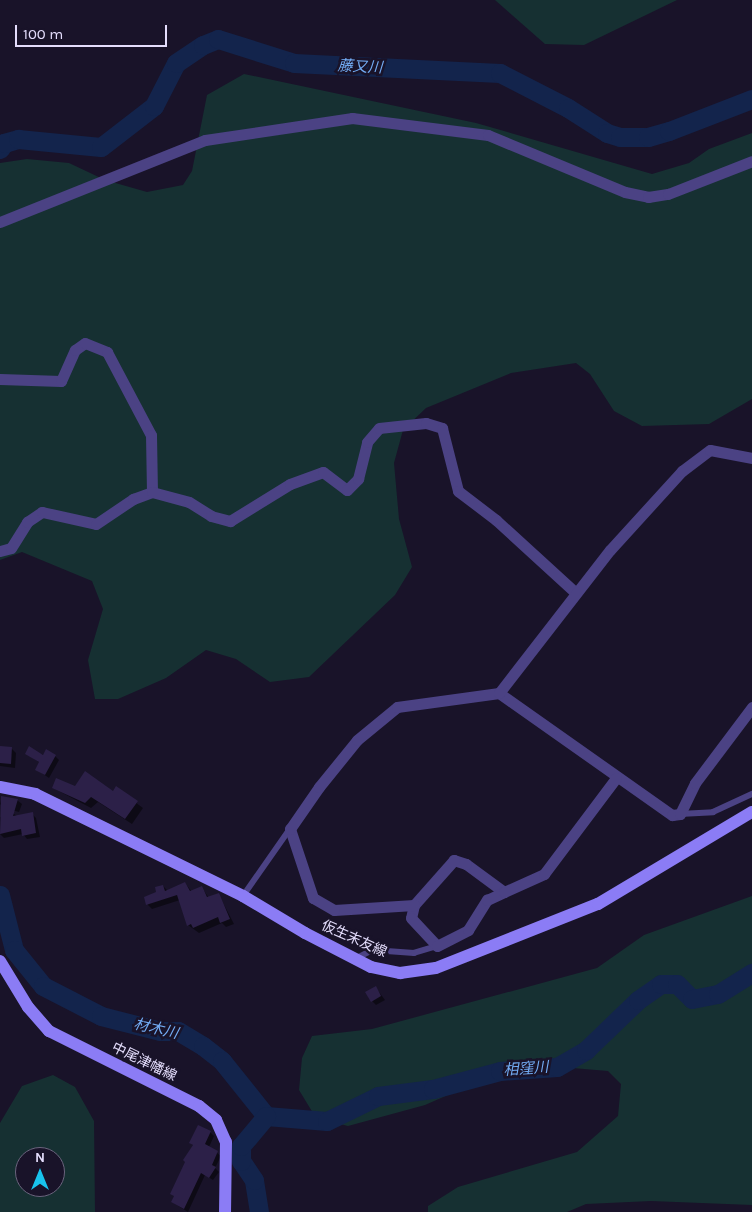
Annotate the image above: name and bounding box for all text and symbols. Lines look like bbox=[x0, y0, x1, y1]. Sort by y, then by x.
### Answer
scale bar bbox=[18, 15, 170, 47]
text: 100 m bbox=[23, 25, 63, 43]
water label: 藤又川 bbox=[337, 57, 383, 77]
street label: 仮生末友線 bbox=[319, 917, 389, 961]
water label: 材木川 bbox=[132, 1015, 180, 1043]
street label: 中尾津幡線 bbox=[109, 1039, 179, 1085]
water label: 相窪川 bbox=[503, 1058, 549, 1080]
north arrow bbox=[15, 1147, 65, 1197]
text: N bbox=[35, 1149, 45, 1166]

